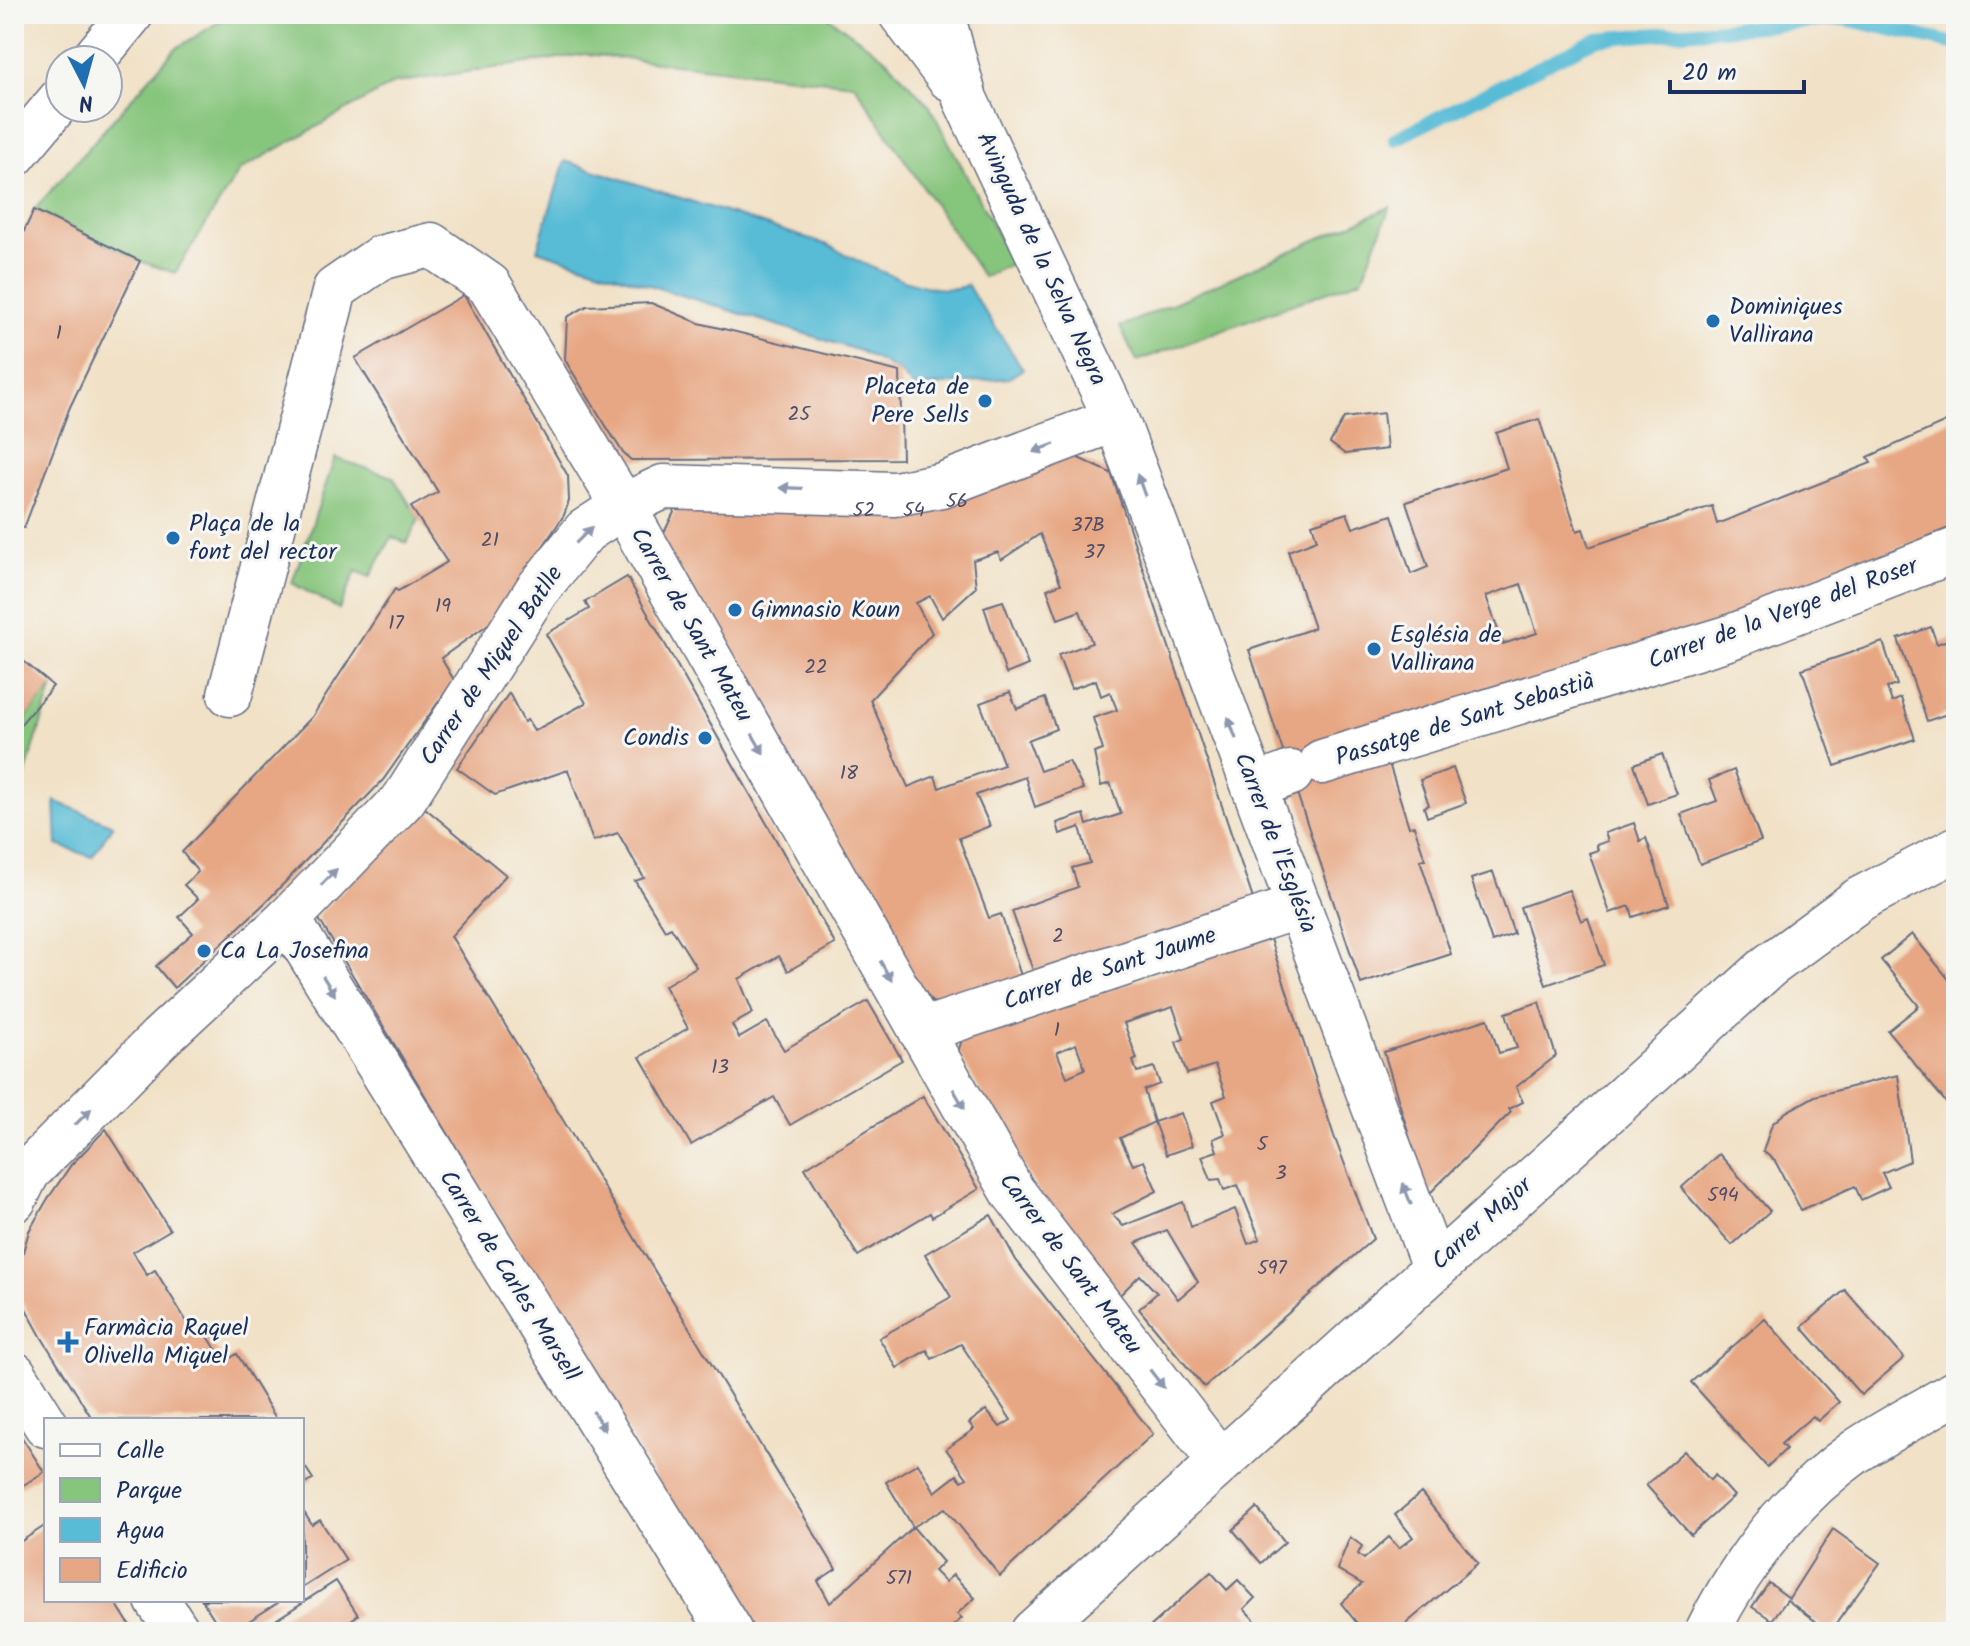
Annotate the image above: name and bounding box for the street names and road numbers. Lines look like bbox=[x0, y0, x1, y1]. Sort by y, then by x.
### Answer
street label: Avinguda de la Selva Negra bbox=[965, 126, 1117, 392]
street label: Carrer de Sant Mateu bbox=[619, 520, 763, 730]
street label: Carrer de la Verge del Roser bbox=[1643, 546, 1925, 681]
street label: Carrer de Miquel Batlle bbox=[410, 558, 574, 774]
street label: Passatge de Sant Sebastià bbox=[1331, 662, 1599, 778]
street label: Carrer de l'Església bbox=[1223, 747, 1327, 939]
street label: Carrer de Sant Jaume bbox=[998, 916, 1222, 1022]
street label: Carrer de Carles Marsell bbox=[428, 1162, 590, 1390]
street label: Carrer de Sant Mateu bbox=[988, 1164, 1152, 1364]
street label: Carrer Major bbox=[1423, 1166, 1543, 1280]

